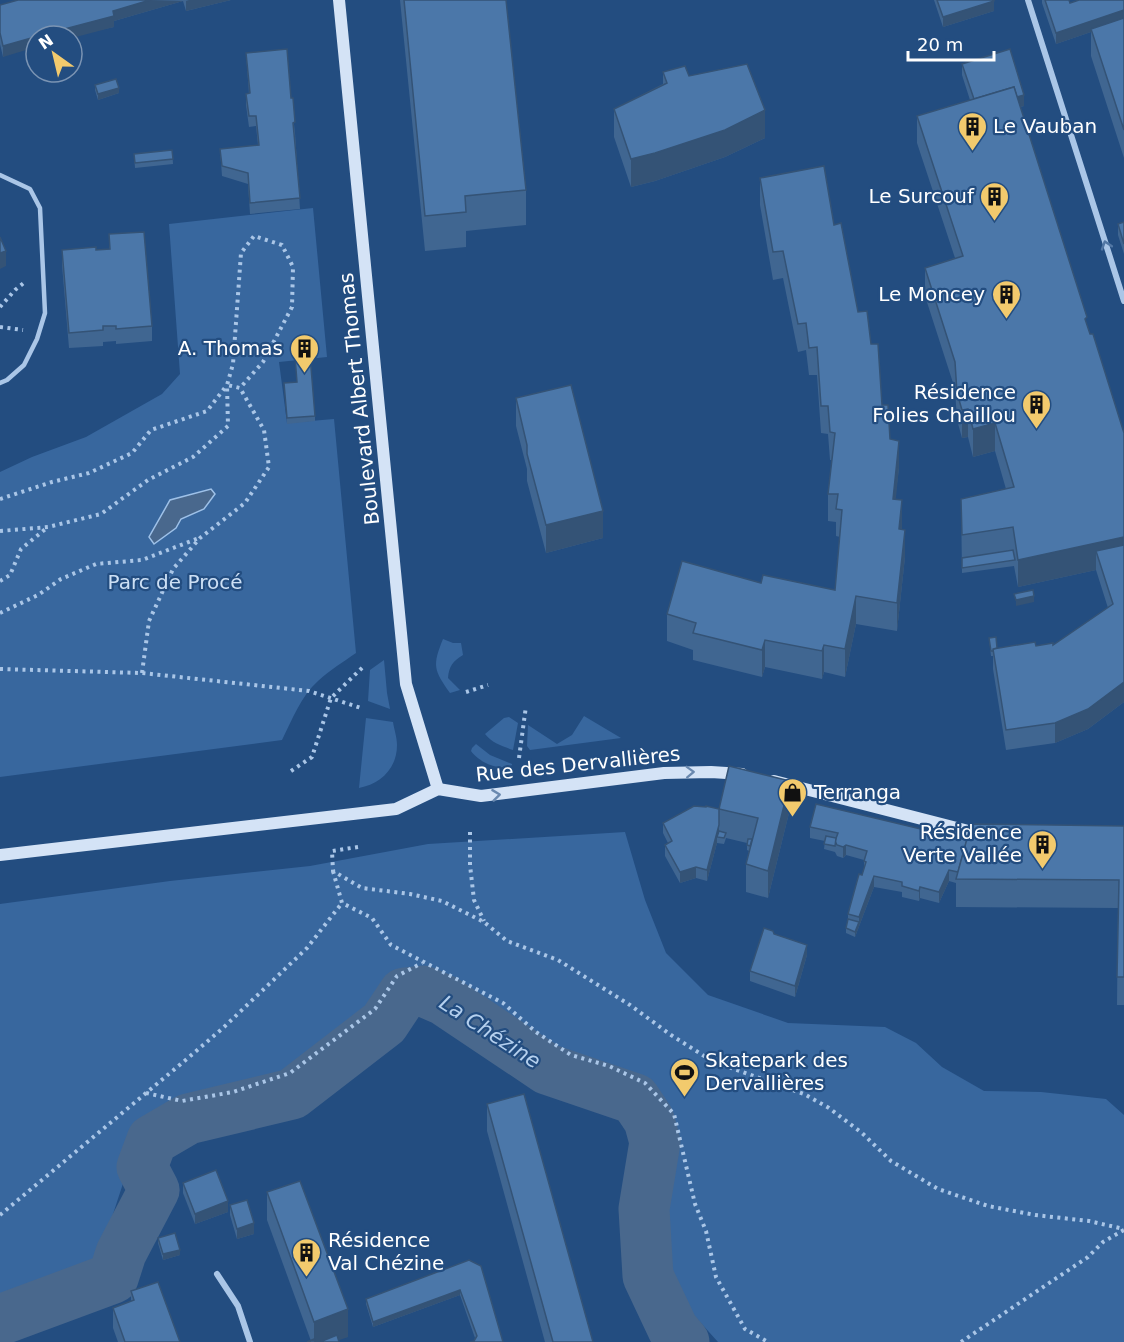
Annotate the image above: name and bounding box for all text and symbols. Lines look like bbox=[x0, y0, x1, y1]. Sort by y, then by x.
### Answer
north arrow bbox=[24, 24, 84, 84]
scale bar bbox=[908, 24, 994, 62]
text: N bbox=[35, 30, 57, 54]
text: 20 m bbox=[917, 34, 963, 55]
building icon: Le Vauban bbox=[956, 110, 988, 152]
place label: Le Vauban bbox=[993, 114, 1097, 138]
building icon: Le Surcouf bbox=[979, 180, 1011, 222]
place label: Le Surcouf bbox=[868, 184, 975, 208]
one-way arrow bbox=[1101, 240, 1113, 251]
street label: Boulevard Albert Thomas bbox=[334, 272, 384, 526]
building icon: Le Moncey bbox=[990, 278, 1022, 320]
place label: Le Moncey bbox=[878, 282, 985, 306]
building icon: A. Thomas bbox=[288, 332, 320, 374]
place label: A. Thomas bbox=[178, 336, 283, 360]
place label: Résidence Folies Chaillou bbox=[872, 380, 1016, 427]
building icon: Résidence Folies Chaillou bbox=[1021, 388, 1053, 430]
park label: Parc de Procé bbox=[108, 570, 242, 594]
street label: Rue des Dervallières bbox=[474, 741, 682, 787]
one-way arrow bbox=[685, 766, 694, 779]
shop icon: Terranga bbox=[777, 776, 809, 818]
place label: Terranga bbox=[813, 780, 901, 804]
one-way arrow bbox=[491, 789, 500, 801]
place label: Résidence Verte Vallée bbox=[903, 820, 1022, 867]
building icon: Résidence Verte Vallée bbox=[1027, 828, 1059, 870]
water label: La Chézine bbox=[435, 991, 545, 1073]
place label: Skatepark des Dervallières bbox=[705, 1048, 848, 1095]
sports icon: Skatepark des Dervallières bbox=[668, 1056, 700, 1098]
place label: Résidence Val Chézine bbox=[328, 1228, 444, 1275]
building icon: Résidence Val Chézine bbox=[291, 1236, 323, 1278]

